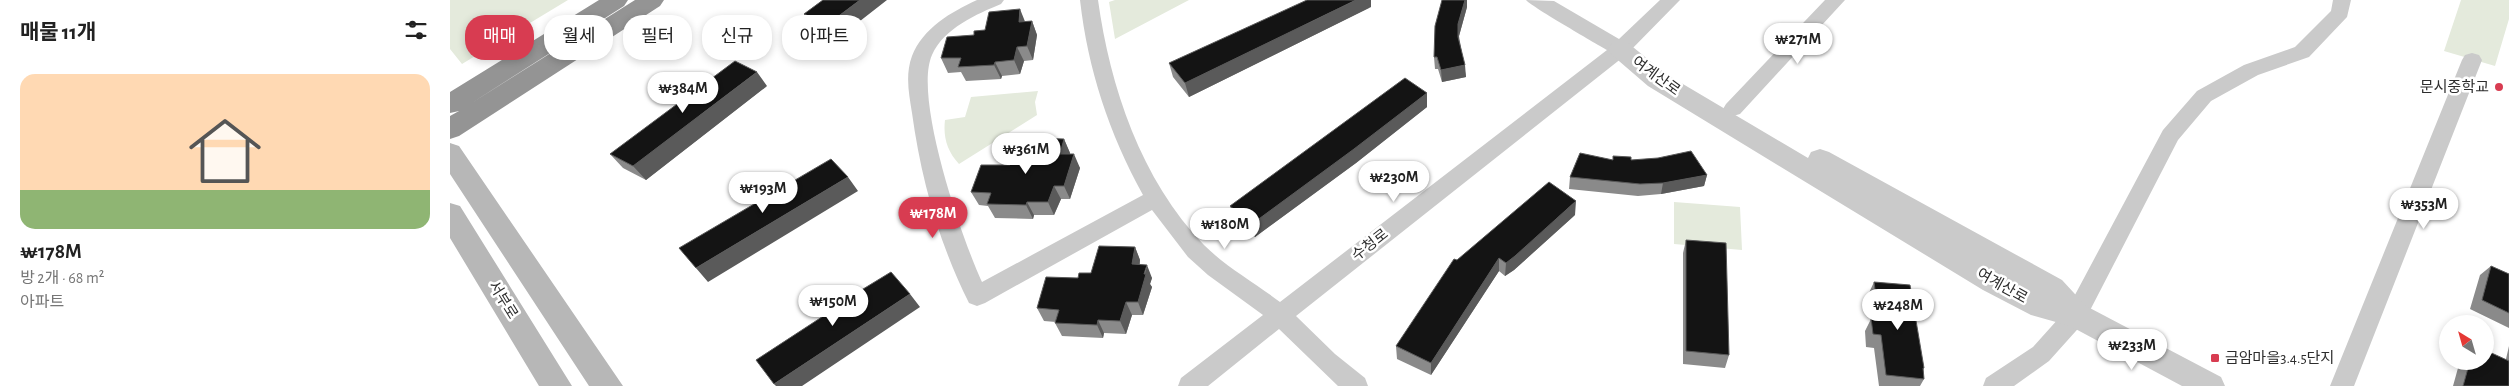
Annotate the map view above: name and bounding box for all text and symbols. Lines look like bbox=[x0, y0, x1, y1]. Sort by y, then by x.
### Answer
chip: 매매 bbox=[465, 15, 534, 60]
chip: 월세 bbox=[544, 15, 613, 60]
chip: 필터 bbox=[623, 15, 692, 60]
chip: 신규 bbox=[702, 15, 772, 60]
chip: 아파트 bbox=[782, 15, 867, 60]
icon: filters bbox=[402, 16, 430, 44]
text: 매물 11개 bbox=[20, 22, 96, 43]
pin: ₩271M bbox=[1763, 22, 1833, 65]
text: ₩271M bbox=[1775, 31, 1821, 47]
street label: 여계산로 bbox=[1629, 53, 1683, 98]
pin: ₩384M bbox=[648, 72, 718, 114]
place label: 문시중학교 bbox=[2420, 78, 2489, 95]
text: ₩384M bbox=[658, 80, 708, 96]
marker: 문시중학교 bbox=[2493, 81, 2505, 93]
icon: home bbox=[180, 106, 270, 196]
pin: ₩361M bbox=[991, 132, 1061, 175]
text: ₩361M bbox=[1003, 141, 1049, 157]
pin: ₩230M bbox=[1359, 160, 1429, 203]
text: ₩230M bbox=[1369, 169, 1419, 185]
pin: ₩193M bbox=[728, 172, 798, 214]
text: ₩193M bbox=[740, 180, 786, 196]
pin: ₩353M bbox=[2389, 188, 2459, 230]
pin: ₩178M bbox=[898, 196, 968, 239]
text: ₩353M bbox=[2400, 196, 2448, 212]
text: ₩178M bbox=[909, 205, 957, 221]
pin: ₩180M bbox=[1190, 208, 1260, 250]
text: ₩180M bbox=[1201, 216, 1249, 232]
street label: 수청로 bbox=[1348, 226, 1391, 264]
text: ₩178M bbox=[20, 241, 82, 262]
street label: 여계산로 bbox=[1974, 265, 2030, 306]
text: 방 2개 · 68 m² bbox=[20, 270, 104, 286]
street label: 서부로 bbox=[486, 278, 521, 322]
pin: ₩150M bbox=[798, 284, 868, 327]
pin: ₩248M bbox=[1863, 288, 1933, 331]
text: ₩150M bbox=[809, 293, 857, 309]
text: 아파트 bbox=[20, 294, 64, 310]
text: ₩248M bbox=[1873, 297, 1923, 313]
north arrow bbox=[2439, 315, 2494, 370]
map controls bbox=[2439, 315, 2494, 370]
pin: ₩233M bbox=[2097, 328, 2167, 371]
text: ₩233M bbox=[2108, 337, 2156, 353]
place label: 금암마을3.4.5단지 bbox=[2225, 350, 2334, 366]
marker: 금암마을3.4.5단지 bbox=[2209, 352, 2221, 364]

